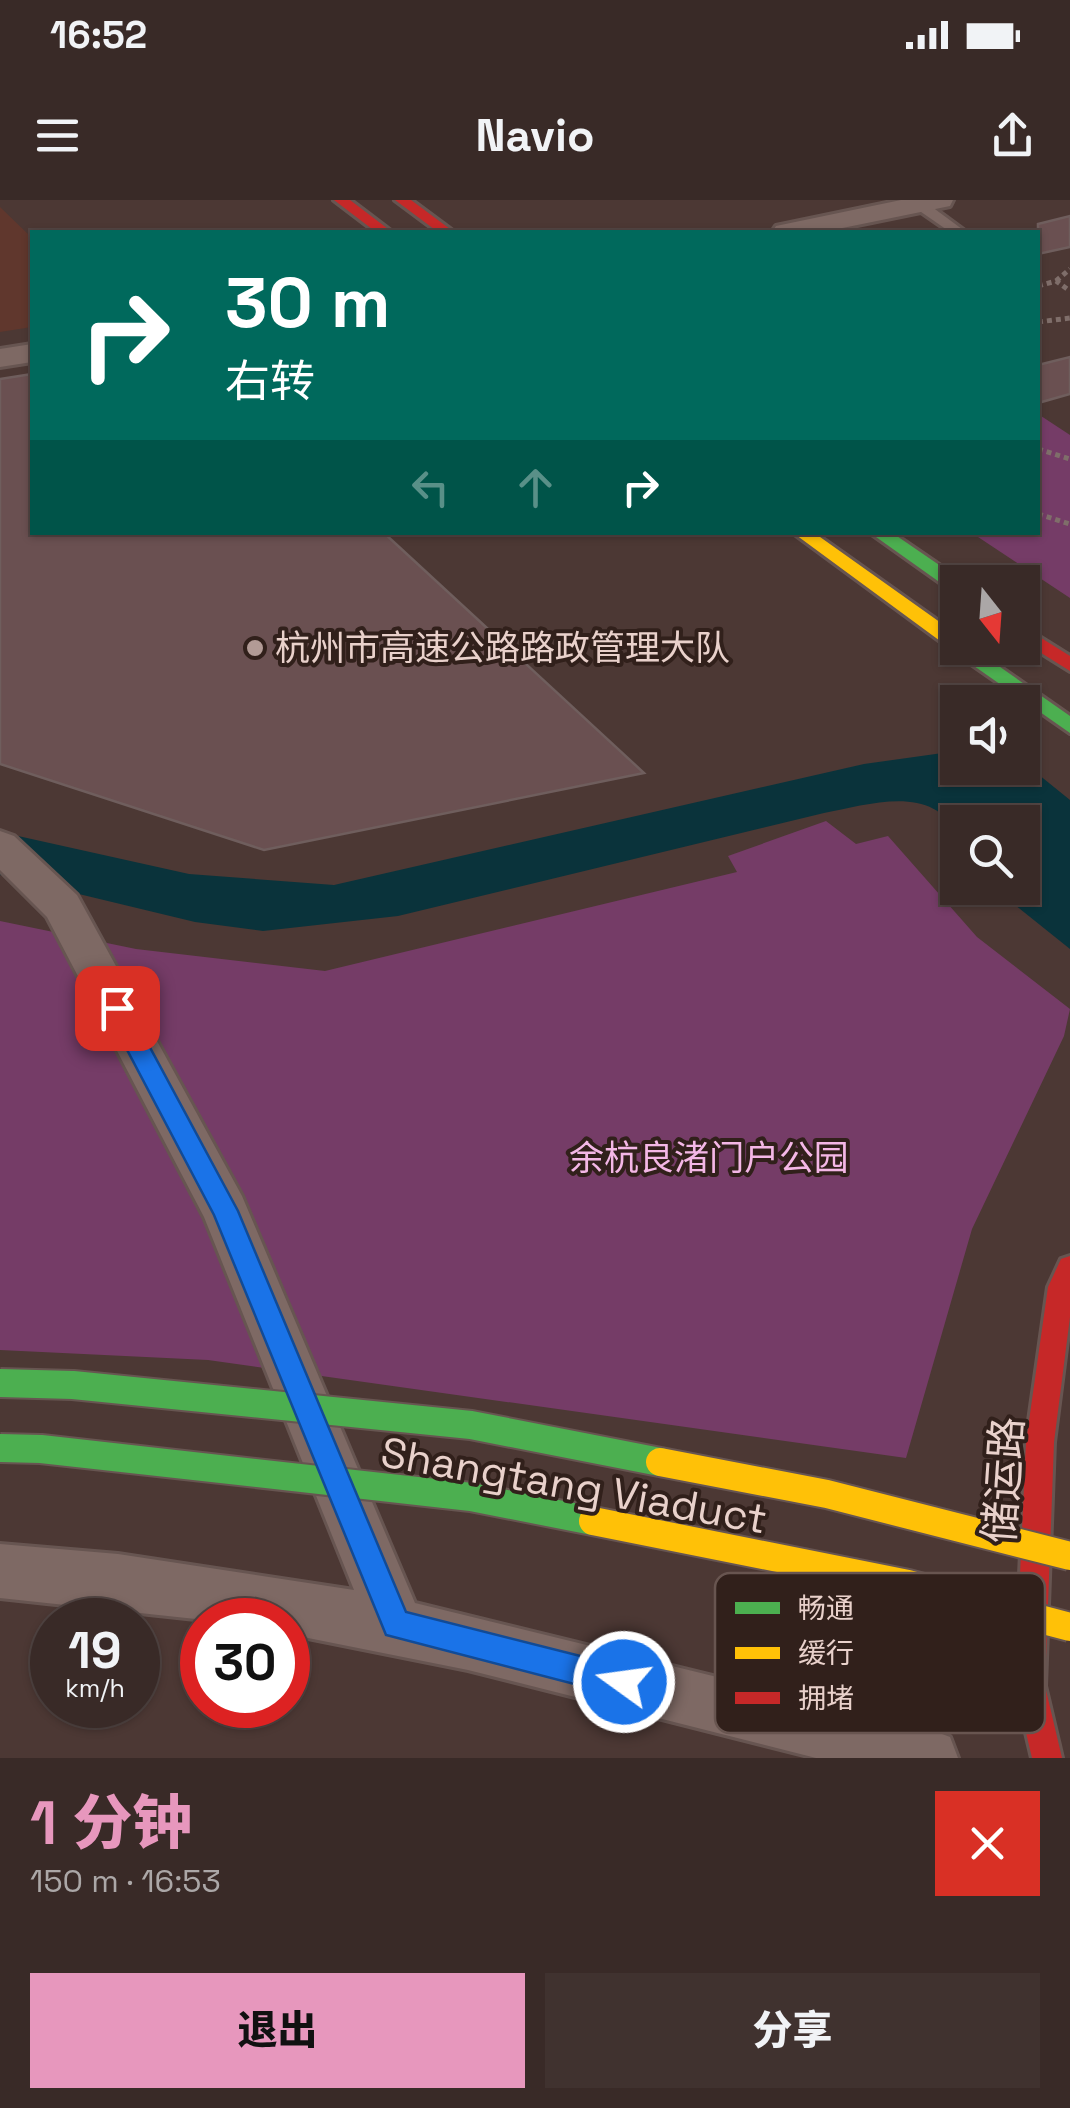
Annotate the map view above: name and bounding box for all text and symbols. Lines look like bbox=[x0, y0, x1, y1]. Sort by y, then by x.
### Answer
text: 16:52 bbox=[50, 11, 147, 59]
text: Navio bbox=[475, 107, 595, 164]
icon: menu bbox=[30, 108, 85, 163]
icon: share bbox=[985, 108, 1040, 163]
text: 30 m bbox=[225, 258, 390, 347]
icon: right bbox=[60, 270, 190, 400]
text: 右转 bbox=[225, 353, 315, 410]
icon: left bbox=[403, 460, 458, 515]
icon: ahead bbox=[508, 460, 563, 515]
icon: right bbox=[613, 460, 668, 515]
north arrow bbox=[940, 565, 1040, 665]
map controls bbox=[940, 565, 1040, 905]
place label: 杭州市高速公路路政管理大队 bbox=[275, 626, 730, 670]
marker: 杭州市高速公路路政管理大队 bbox=[244, 637, 266, 659]
button: sound bbox=[940, 685, 1040, 785]
button: search bbox=[940, 805, 1040, 905]
pin bbox=[75, 966, 160, 1051]
icon: arrive bbox=[90, 981, 145, 1036]
park label: 余杭良渚门户公园 bbox=[569, 1136, 849, 1180]
street label: 储运路 bbox=[973, 1415, 1034, 1545]
street label: Shangtang Viaduct bbox=[377, 1425, 771, 1546]
legend bbox=[715, 1573, 1045, 1733]
text: 畅通 bbox=[798, 1590, 854, 1626]
speed limit sign: 30 bbox=[180, 1598, 310, 1728]
text: 19 bbox=[68, 1619, 122, 1683]
position arrow bbox=[572, 1630, 676, 1734]
text: 缓行 bbox=[798, 1635, 854, 1671]
text: km/h bbox=[65, 1672, 125, 1704]
text: 拥堵 bbox=[798, 1680, 854, 1716]
text: 1 分钟 bbox=[30, 1785, 192, 1862]
button: close bbox=[935, 1791, 1040, 1896]
text: 150 m · 16:53 bbox=[30, 1861, 221, 1901]
button: 退出 bbox=[30, 1973, 525, 2088]
button: 分享 bbox=[545, 1973, 1040, 2088]

